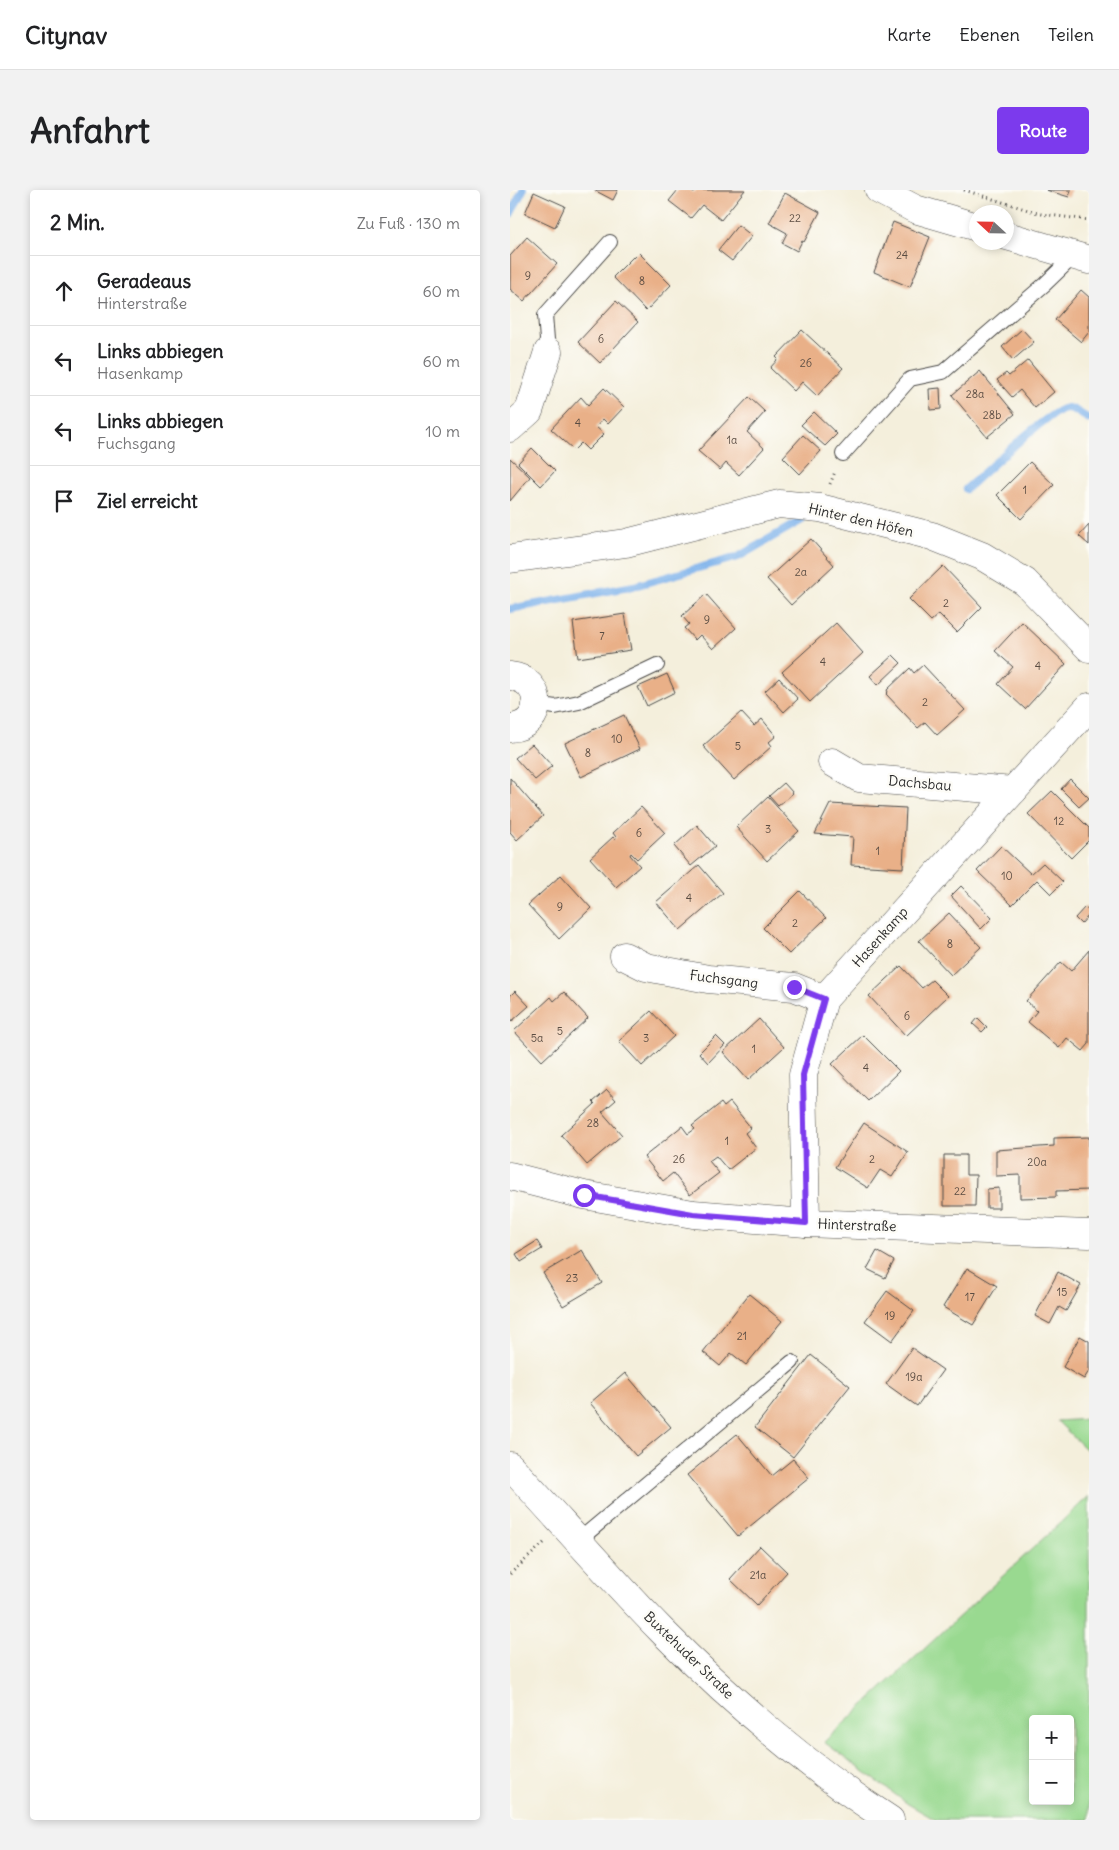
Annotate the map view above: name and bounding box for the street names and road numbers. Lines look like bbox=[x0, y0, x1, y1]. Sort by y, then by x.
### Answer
street label: Hinter den Höfen bbox=[807, 499, 915, 541]
street label: Dachsbau bbox=[888, 771, 952, 795]
street label: Hasenkamp bbox=[848, 903, 912, 971]
street label: Fuchsgang bbox=[689, 966, 759, 992]
street label: Hinterstraße bbox=[817, 1215, 897, 1235]
street label: Buxtehuder Straße bbox=[640, 1607, 738, 1703]

